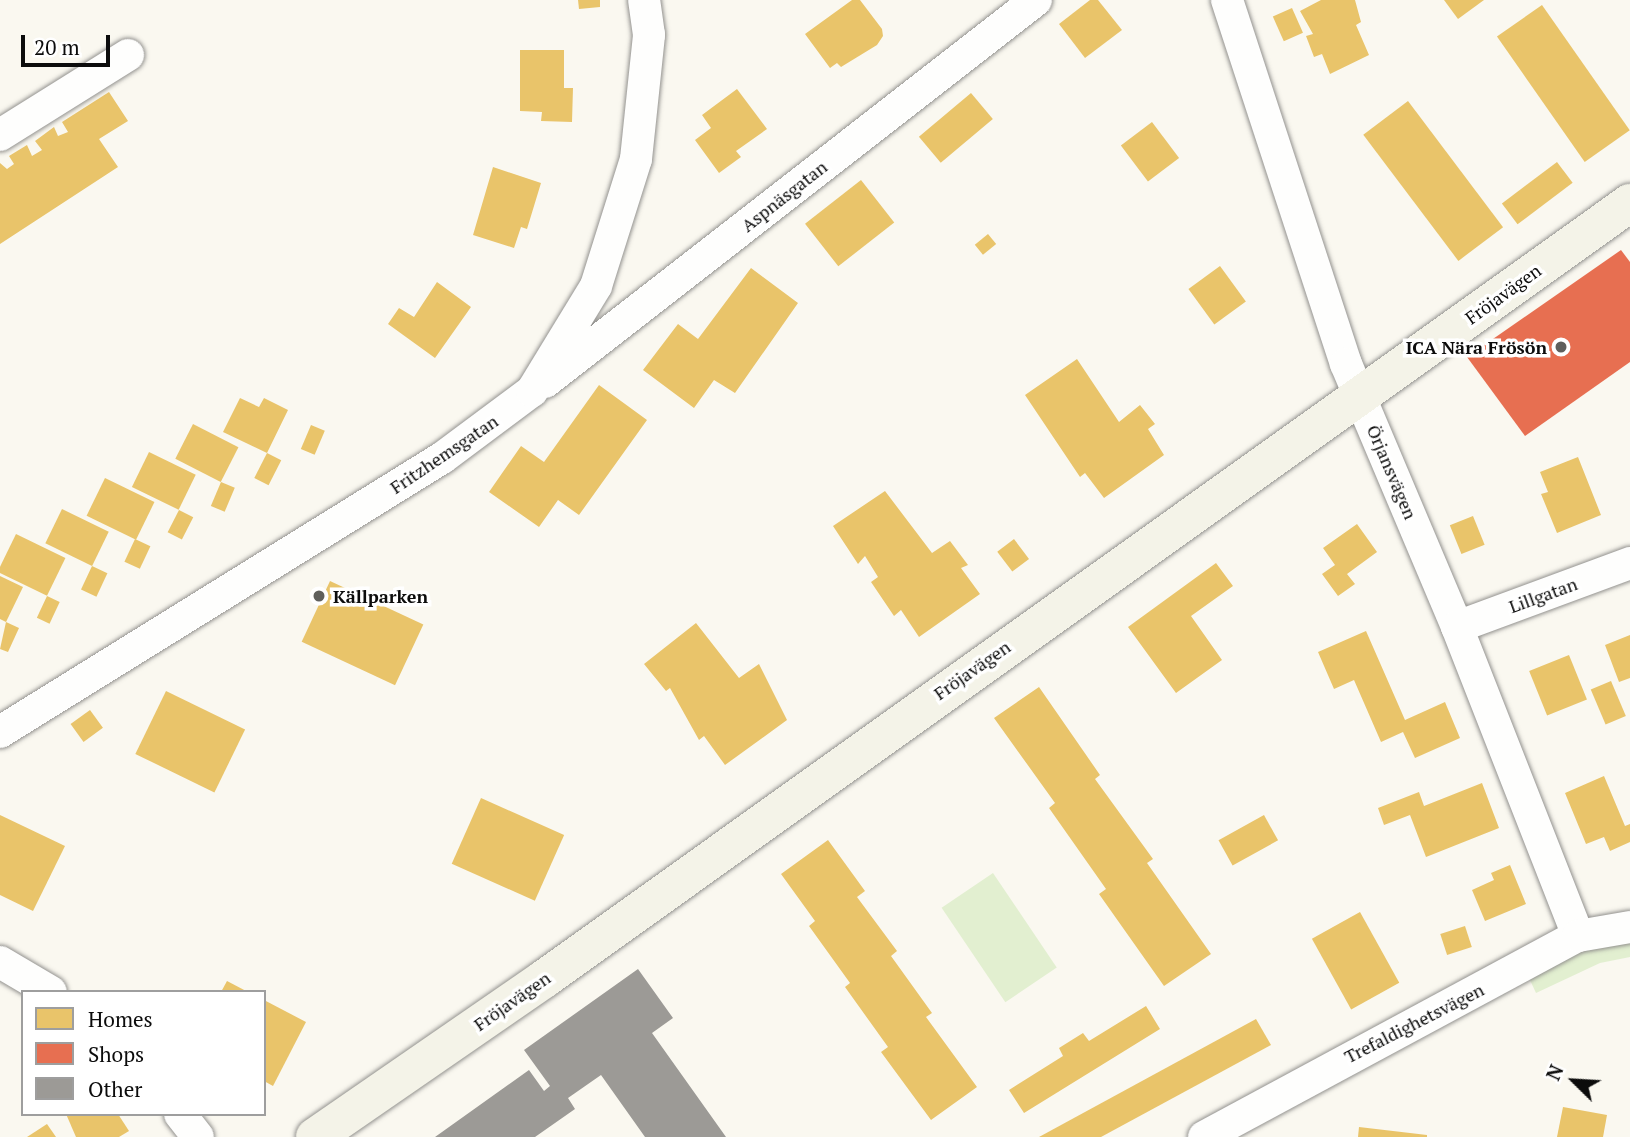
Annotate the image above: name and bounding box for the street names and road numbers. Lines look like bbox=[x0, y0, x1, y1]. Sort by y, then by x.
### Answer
street label: Aspnäsgatan bbox=[737, 156, 831, 236]
street label: Fröjavägen bbox=[1461, 259, 1545, 329]
street label: Fritzhemsgatan bbox=[386, 410, 502, 498]
street label: Örjansvägen bbox=[1362, 422, 1422, 522]
street label: Lillgatan bbox=[1506, 573, 1580, 617]
street label: Fröjavägen bbox=[930, 636, 1014, 704]
street label: Fröjavägen bbox=[470, 967, 554, 1035]
street label: Trefaldighetsvägen bbox=[1341, 979, 1487, 1067]

